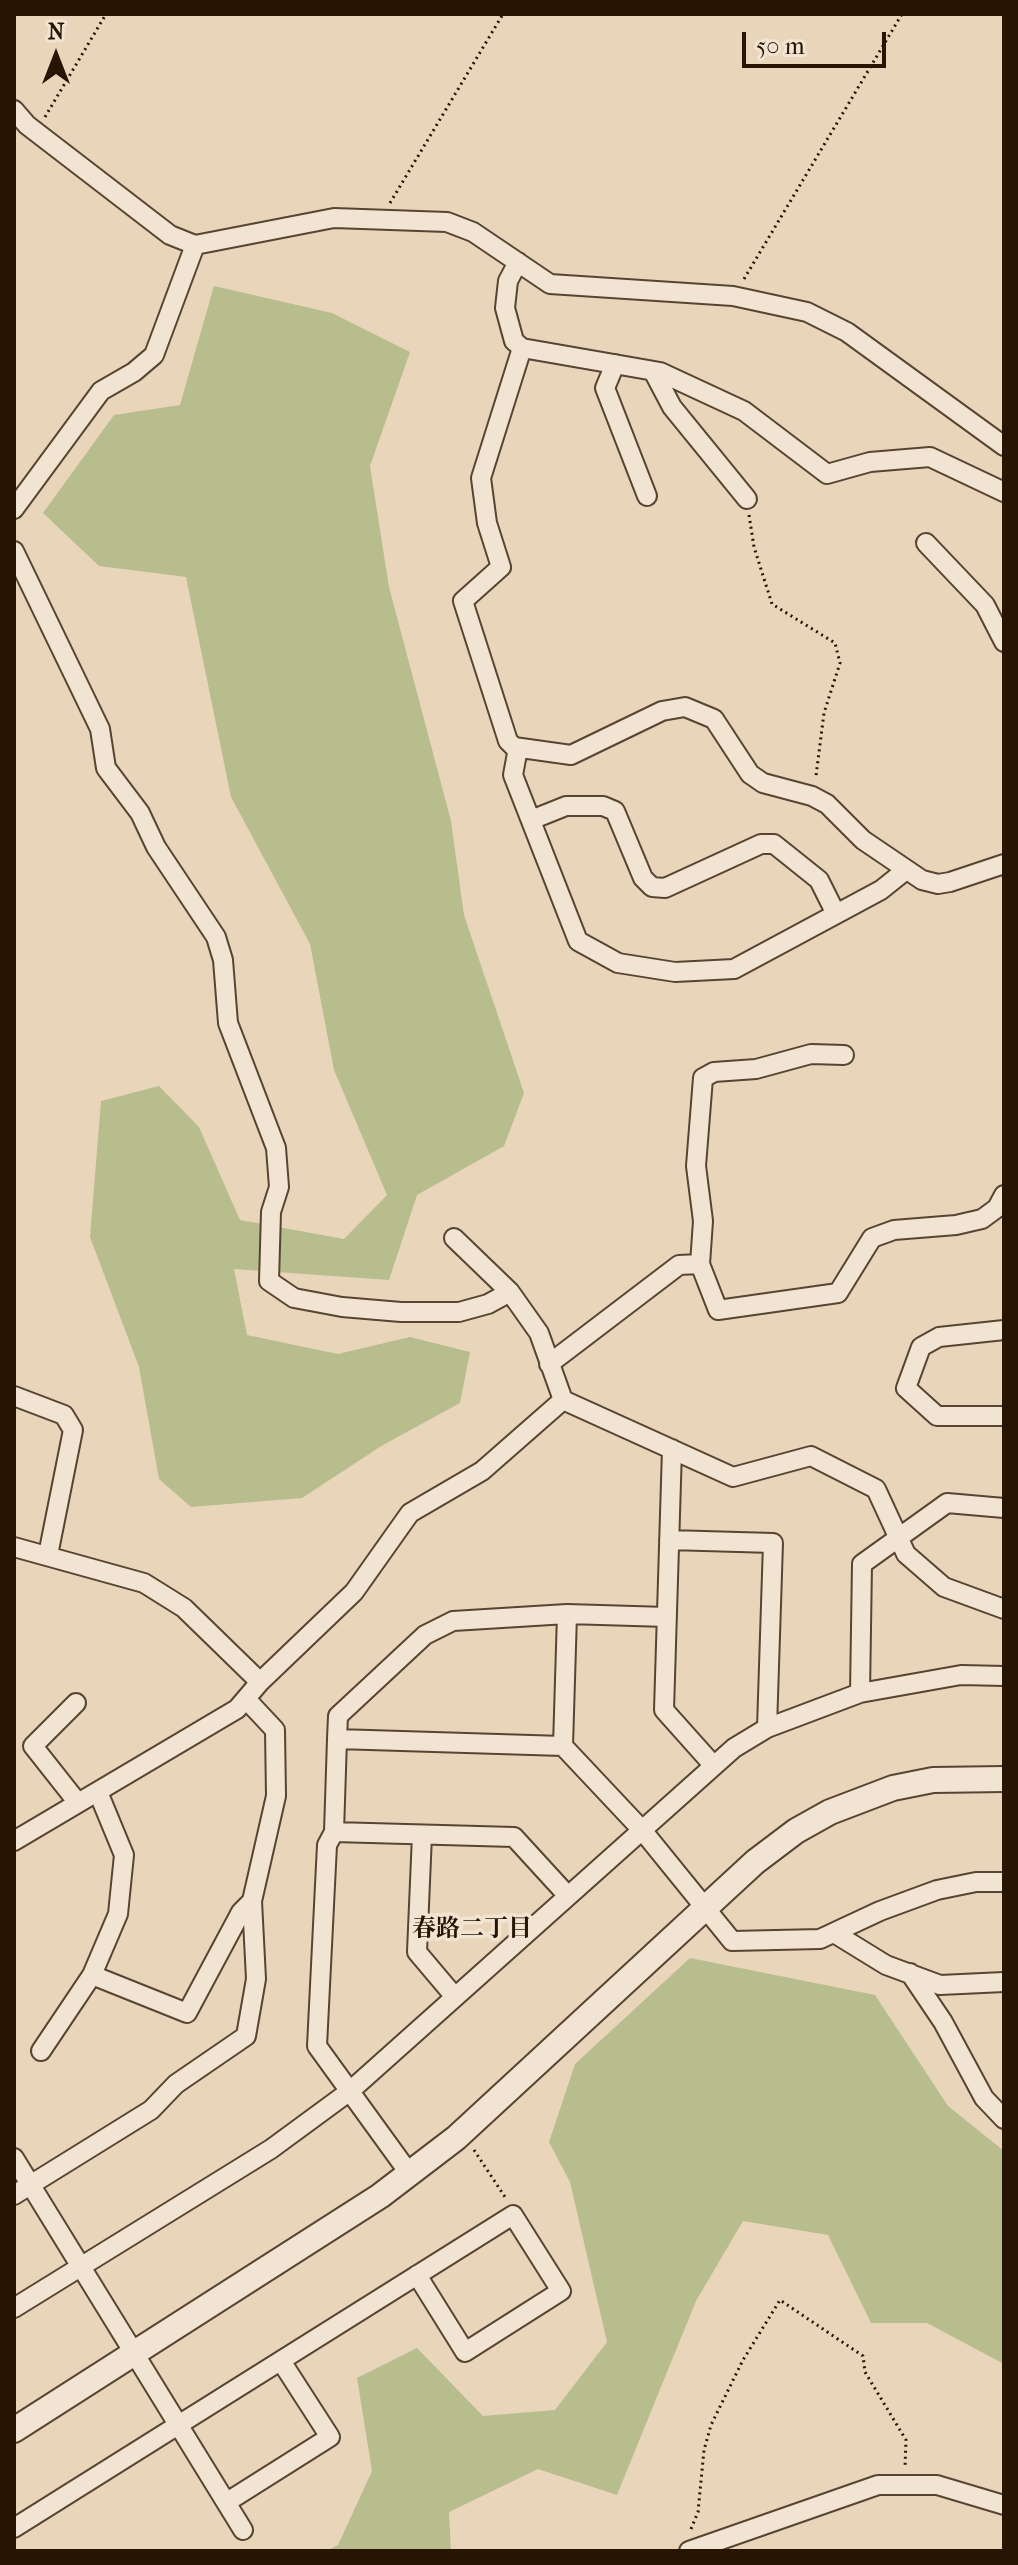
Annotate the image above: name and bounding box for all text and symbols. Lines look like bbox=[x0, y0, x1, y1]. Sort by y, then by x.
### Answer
north arrow bbox=[16, 16, 96, 96]
scale bar bbox=[746, 16, 890, 66]
text: N bbox=[48, 19, 64, 45]
text: 50 m bbox=[756, 32, 805, 60]
district label: 春路二丁目 bbox=[412, 1916, 532, 1944]

